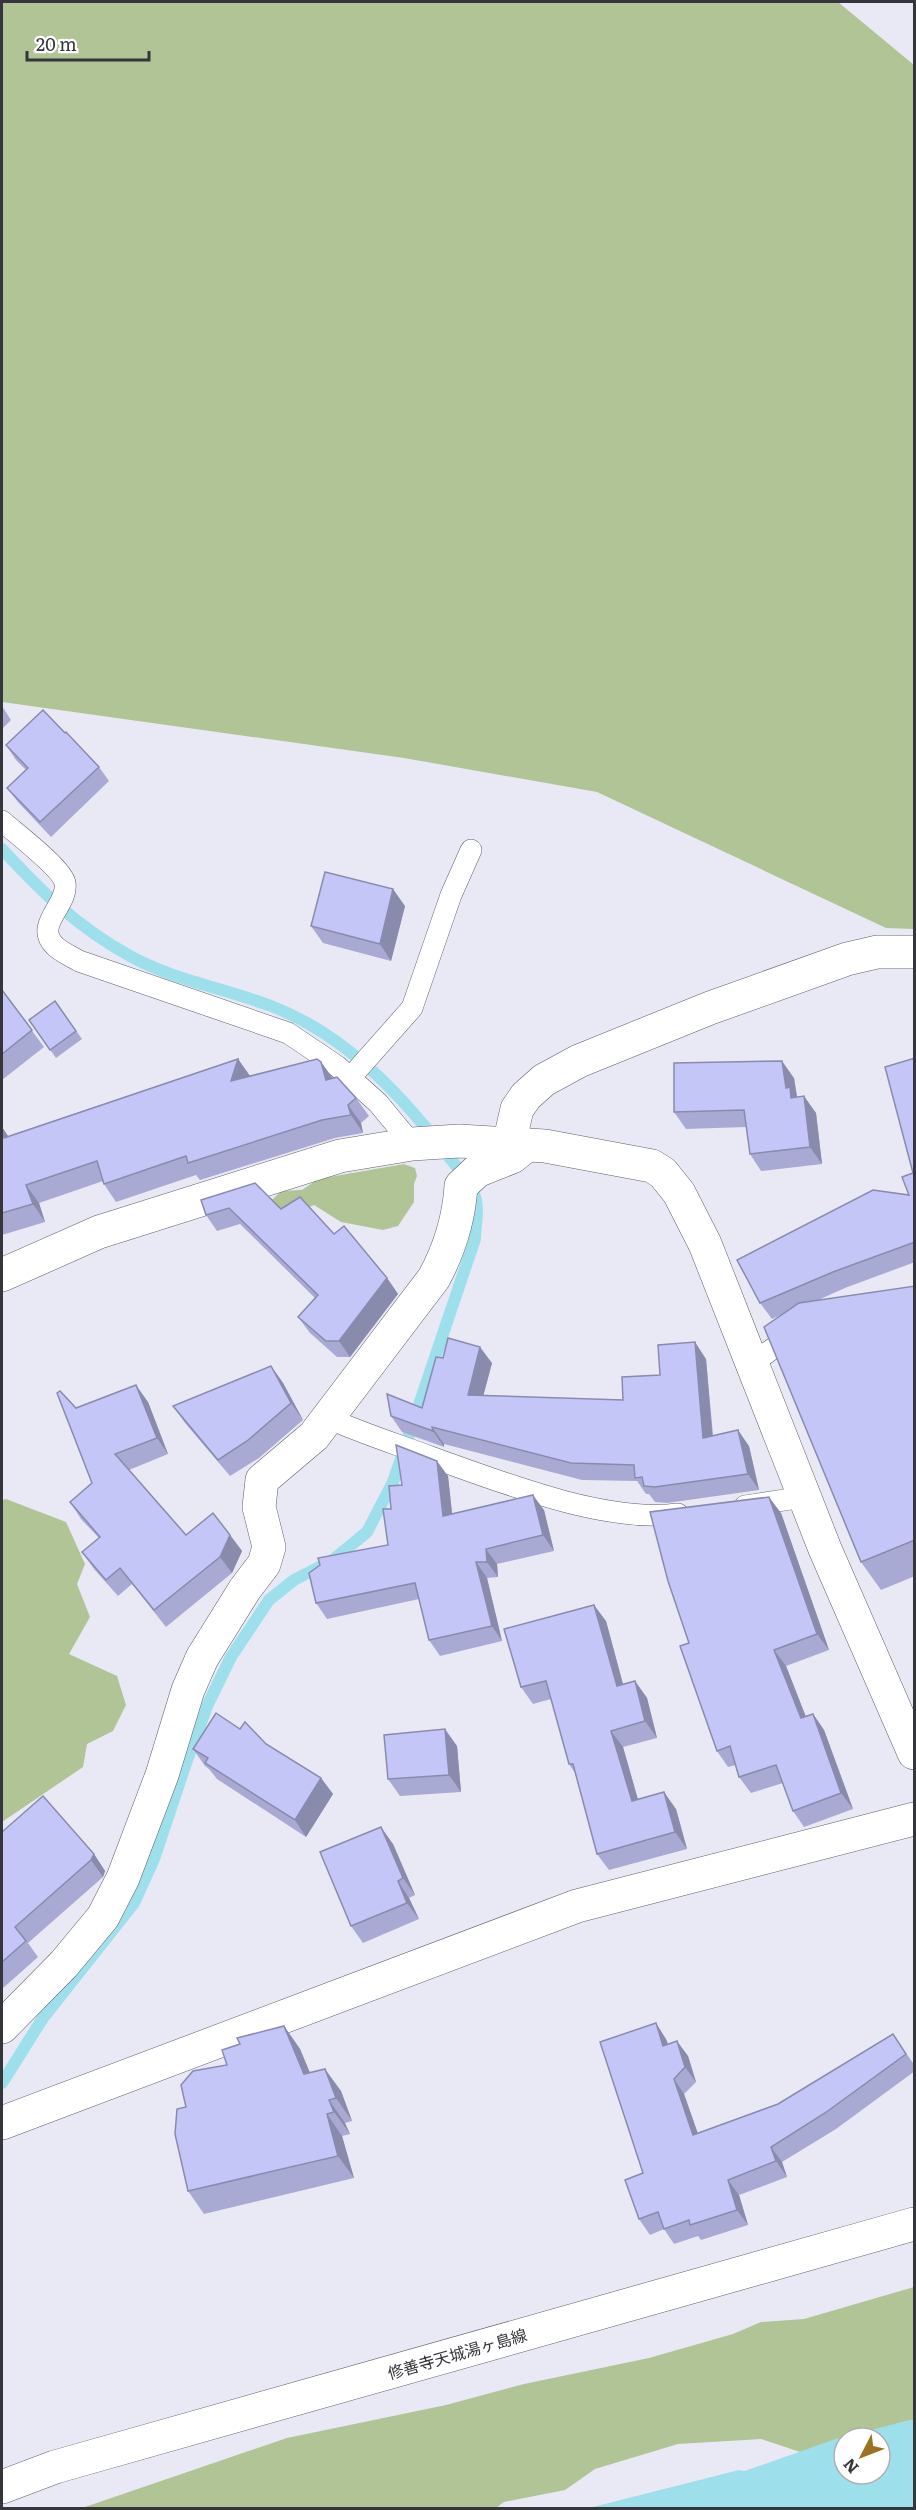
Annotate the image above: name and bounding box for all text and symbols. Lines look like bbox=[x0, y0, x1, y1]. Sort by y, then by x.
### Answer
scale bar bbox=[27, 24, 148, 62]
text: 20 m bbox=[36, 30, 77, 57]
street label: 修善寺天城湯ヶ島線 bbox=[384, 2322, 530, 2384]
north arrow bbox=[832, 2426, 892, 2486]
text: N bbox=[837, 2454, 864, 2480]

